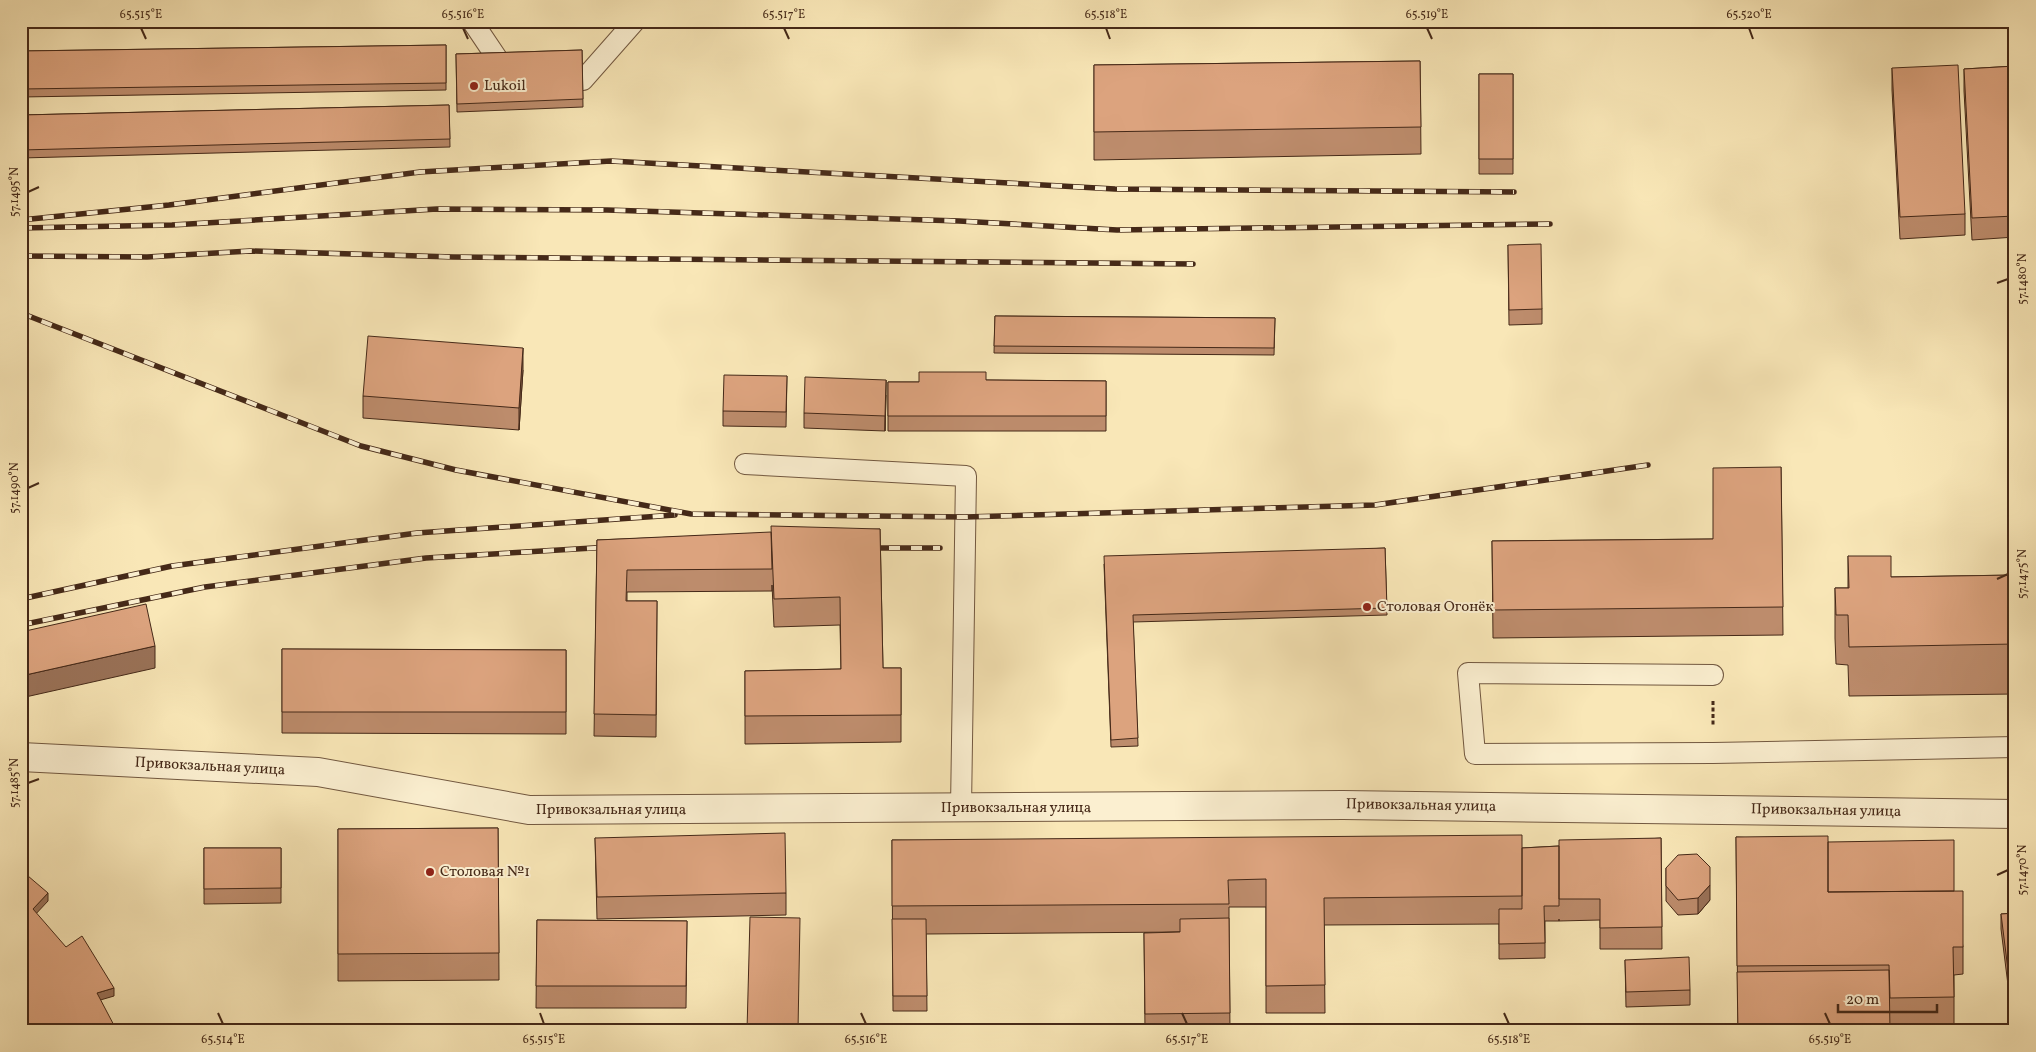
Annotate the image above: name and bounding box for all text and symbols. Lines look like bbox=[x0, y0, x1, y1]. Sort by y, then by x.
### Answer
text: 65.515°E bbox=[120, 7, 162, 23]
text: 65.516°E bbox=[442, 7, 484, 23]
text: 65.517°E bbox=[763, 7, 805, 23]
text: 65.518°E bbox=[1085, 7, 1127, 23]
text: 65.519°E bbox=[1406, 7, 1448, 23]
text: 65.520°E bbox=[1726, 7, 1772, 23]
place label: Lukoil bbox=[484, 76, 526, 97]
marker: Lukoil bbox=[468, 80, 480, 92]
text: 57.1495°N bbox=[7, 167, 23, 217]
text: 57.1480°N bbox=[2015, 253, 2031, 305]
text: 57.1490°N bbox=[7, 462, 23, 514]
text: 57.1475°N bbox=[2015, 549, 2031, 599]
place label: Столовая Огонёк bbox=[1377, 597, 1493, 618]
marker: Столовая Огонёк bbox=[1361, 601, 1373, 613]
street label: Привокзальная улица bbox=[134, 753, 286, 781]
text: 57.1485°N bbox=[7, 758, 23, 808]
street label: Привокзальная улица bbox=[1346, 794, 1496, 818]
street label: Привокзальная улица bbox=[941, 798, 1091, 819]
street label: Привокзальная улица bbox=[1751, 799, 1901, 823]
street label: Привокзальная улица bbox=[536, 800, 686, 821]
text: 57.1470°N bbox=[2015, 845, 2031, 895]
place label: Столовая №1 bbox=[440, 862, 530, 883]
marker: Столовая №1 bbox=[424, 866, 436, 878]
scale bar bbox=[1838, 982, 1937, 1014]
text: 20 m bbox=[1846, 990, 1879, 1011]
text: 65.514°E bbox=[201, 1032, 245, 1048]
text: 65.515°E bbox=[523, 1032, 565, 1048]
text: 65.516°E bbox=[845, 1032, 887, 1048]
text: 65.517°E bbox=[1166, 1032, 1208, 1048]
text: 65.518°E bbox=[1488, 1032, 1530, 1048]
text: 65.519°E bbox=[1809, 1032, 1851, 1048]

